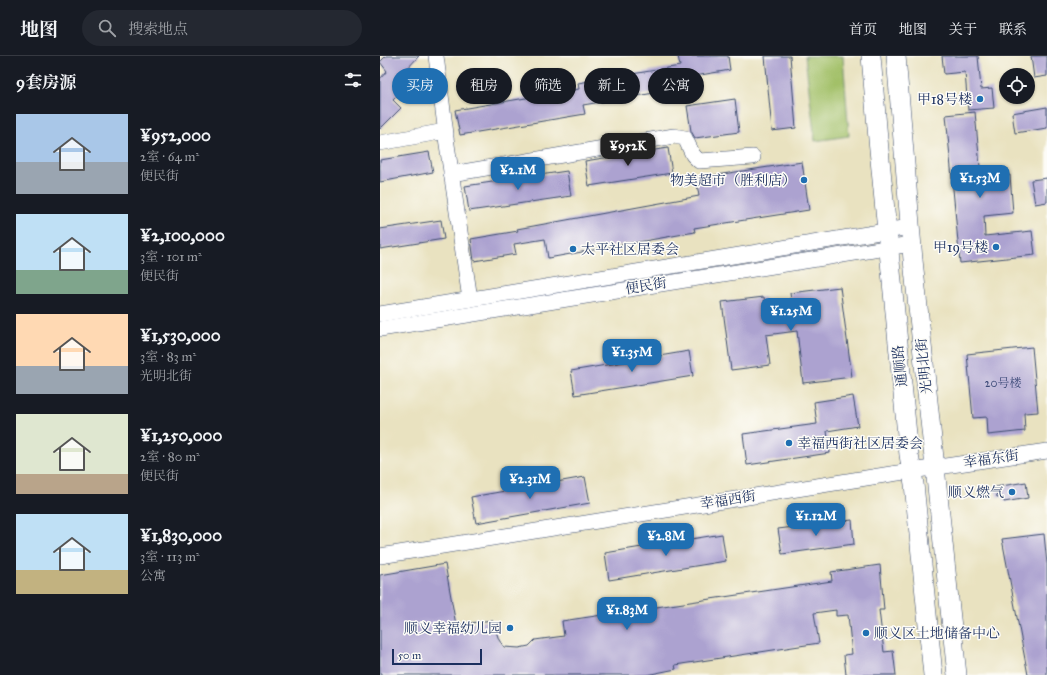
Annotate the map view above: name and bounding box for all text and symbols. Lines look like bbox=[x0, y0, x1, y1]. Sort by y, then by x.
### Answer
search box bbox=[82, 10, 362, 46]
icon: search bbox=[96, 17, 118, 39]
text: 地图 bbox=[20, 18, 58, 41]
text: 搜索地点 bbox=[128, 20, 188, 38]
text: 首页 bbox=[849, 21, 877, 38]
text: 地图 bbox=[899, 21, 927, 38]
text: 关于 bbox=[949, 21, 977, 38]
text: 联系 bbox=[999, 21, 1027, 38]
chip: 买房 bbox=[392, 68, 448, 104]
chip: 租房 bbox=[456, 68, 512, 104]
chip: 筛选 bbox=[520, 68, 576, 104]
chip: 新上 bbox=[584, 68, 640, 104]
chip: 公寓 bbox=[648, 68, 704, 104]
map controls bbox=[999, 68, 1035, 104]
button: locate bbox=[999, 68, 1035, 104]
icon: filters bbox=[342, 69, 364, 91]
text: 9套房源 bbox=[16, 72, 76, 93]
place label: 甲18号楼 bbox=[917, 91, 972, 108]
marker: 甲18号楼 bbox=[975, 94, 985, 104]
text: ¥952,000 bbox=[140, 125, 211, 146]
icon: home bbox=[48, 130, 96, 178]
pin: ¥952K bbox=[600, 133, 656, 167]
text: ¥952K bbox=[609, 138, 647, 154]
text: 2室 · 64 m² bbox=[140, 149, 199, 165]
pin: ¥2.1M bbox=[490, 157, 546, 191]
text: ¥2.1M bbox=[500, 162, 536, 178]
pin: ¥1.53M bbox=[947, 165, 1013, 199]
text: 便民街 bbox=[140, 168, 179, 184]
text: ¥1.53M bbox=[960, 170, 1000, 186]
place label: 物美超市（胜利店） bbox=[670, 172, 796, 189]
marker: 物美超市（胜利店） bbox=[799, 175, 809, 185]
text: ¥2,100,000 bbox=[140, 225, 225, 246]
icon: home bbox=[48, 230, 96, 278]
place label: 甲19号楼 bbox=[933, 239, 988, 256]
place label: 太平社区居委会 bbox=[581, 241, 679, 258]
marker: 甲19号楼 bbox=[991, 242, 1001, 252]
marker: 太平社区居委会 bbox=[568, 244, 578, 254]
text: 3室 · 101 m² bbox=[140, 249, 202, 265]
text: 便民街 bbox=[140, 268, 179, 284]
street label: 便民街 bbox=[624, 274, 668, 298]
pin: ¥1.25M bbox=[758, 298, 824, 332]
text: ¥1.25M bbox=[770, 303, 812, 319]
text: ¥1,530,000 bbox=[140, 325, 221, 346]
icon: home bbox=[48, 330, 96, 378]
street label: 光明北街 bbox=[913, 337, 935, 395]
pin: ¥1.35M bbox=[599, 339, 665, 373]
text: ¥1.35M bbox=[611, 344, 653, 360]
street label: 通顺路 bbox=[889, 344, 911, 388]
text: 3室 · 83 m² bbox=[140, 349, 196, 365]
text: 光明北街 bbox=[140, 368, 192, 384]
house number: 20号楼 bbox=[985, 376, 1021, 390]
text: ¥1,250,000 bbox=[140, 425, 222, 446]
icon: home bbox=[48, 430, 96, 478]
place label: 幸福西街社区居委会 bbox=[797, 435, 923, 452]
marker: 幸福西街社区居委会 bbox=[784, 438, 794, 448]
street label: 幸福东街 bbox=[962, 447, 1020, 471]
text: 2室 · 80 m² bbox=[140, 449, 200, 465]
pin: ¥2.31M bbox=[497, 466, 563, 500]
text: 便民街 bbox=[140, 468, 179, 484]
text: ¥2.31M bbox=[509, 471, 551, 487]
place label: 顺义燃气 bbox=[948, 484, 1004, 501]
street label: 幸福西街 bbox=[699, 487, 757, 513]
marker: 顺义燃气 bbox=[1007, 487, 1017, 497]
pin: ¥1.12M bbox=[783, 503, 849, 537]
text: ¥1.12M bbox=[795, 508, 837, 524]
pin: ¥2.8M bbox=[638, 523, 694, 557]
text: ¥1,830,000 bbox=[140, 525, 222, 546]
text: ¥2.8M bbox=[647, 528, 685, 544]
icon: home bbox=[48, 530, 96, 578]
text: 3室 · 113 m² bbox=[140, 549, 200, 565]
text: 公寓 bbox=[140, 568, 166, 584]
pin: ¥1.83M bbox=[594, 597, 660, 631]
text: ¥1.83M bbox=[606, 602, 648, 618]
place label: 顺义幸福幼儿园 bbox=[404, 620, 502, 637]
marker: 顺义幸福幼儿园 bbox=[505, 623, 515, 633]
place label: 顺义区土地储备中心 bbox=[874, 625, 1000, 642]
marker: 顺义区土地储备中心 bbox=[861, 628, 871, 638]
scale bar bbox=[392, 647, 482, 666]
text: 50 m bbox=[398, 649, 421, 662]

